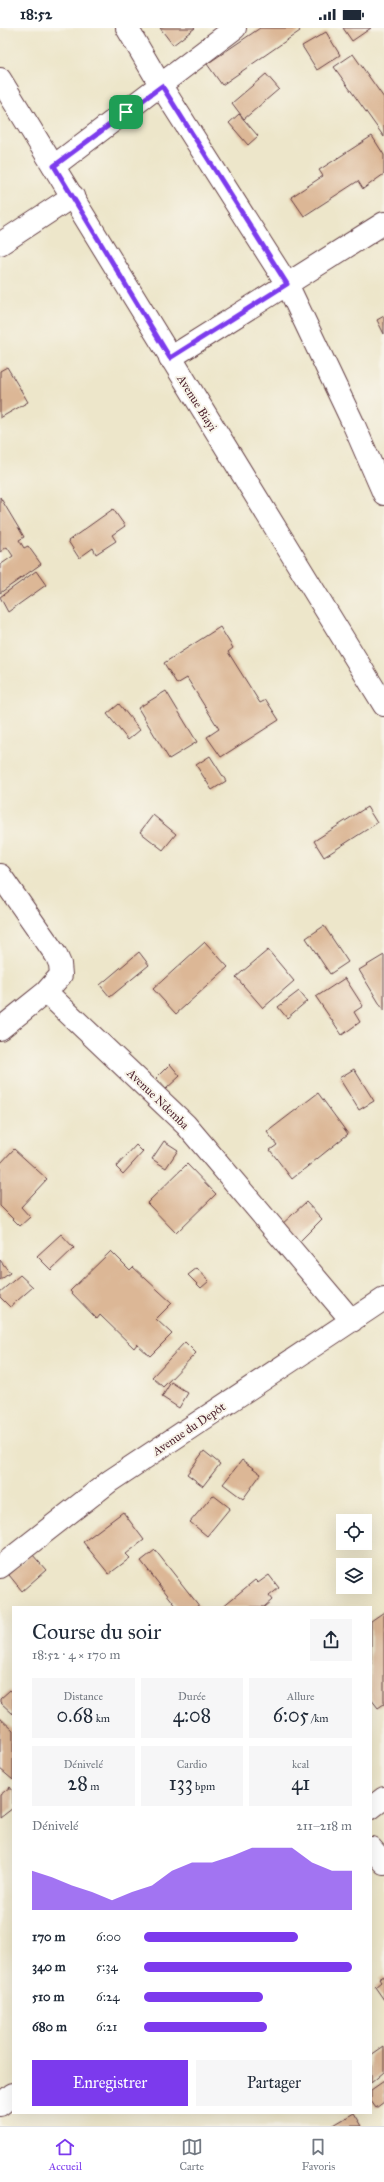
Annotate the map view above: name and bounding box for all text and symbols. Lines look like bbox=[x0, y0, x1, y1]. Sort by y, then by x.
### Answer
text: 18:52 bbox=[20, 5, 52, 23]
pin bbox=[109, 95, 143, 129]
icon: arrive bbox=[115, 101, 137, 123]
street label: Avenue Biayi bbox=[174, 371, 220, 434]
street label: Avenue Ndemba bbox=[123, 1065, 192, 1133]
street label: Avenue du Depôt bbox=[149, 1399, 229, 1459]
map controls bbox=[336, 1514, 372, 1594]
button: locate bbox=[336, 1514, 372, 1550]
button: layers bbox=[336, 1558, 372, 1594]
text: Course du soir bbox=[32, 1618, 161, 1645]
button: share bbox=[310, 1619, 352, 1661]
text: 18:52 · 4 × 170 m bbox=[32, 1647, 120, 1663]
text: Distance bbox=[64, 1690, 103, 1703]
text: Durée bbox=[178, 1690, 206, 1703]
text: Allure bbox=[287, 1690, 315, 1703]
text: 0.68 bbox=[57, 1703, 93, 1727]
text: 4:08 bbox=[173, 1703, 211, 1727]
text: 6:05 bbox=[273, 1703, 309, 1727]
text: km bbox=[93, 1712, 110, 1725]
text: /km bbox=[309, 1712, 329, 1725]
text: Dénivelé bbox=[64, 1758, 103, 1771]
text: Cardio bbox=[177, 1758, 207, 1771]
text: kcal bbox=[292, 1758, 309, 1771]
text: 28 bbox=[67, 1771, 88, 1795]
text: 133 bbox=[169, 1771, 193, 1795]
text: 41 bbox=[291, 1771, 310, 1795]
text: m bbox=[88, 1780, 99, 1793]
text: bpm bbox=[193, 1780, 215, 1793]
text: Dénivelé bbox=[32, 1818, 79, 1834]
text: 211–218 m bbox=[296, 1818, 352, 1834]
text: 170 m bbox=[32, 1929, 65, 1945]
text: 6:00 bbox=[96, 1929, 121, 1945]
text: 340 m bbox=[32, 1959, 66, 1975]
text: 5:34 bbox=[96, 1959, 118, 1975]
text: 510 m bbox=[32, 1989, 64, 2005]
text: 6:24 bbox=[96, 1989, 120, 2005]
text: 680 m bbox=[32, 2019, 67, 2035]
text: 6:21 bbox=[96, 2019, 118, 2035]
button: Enregistrer bbox=[32, 2060, 188, 2106]
button: Partager bbox=[196, 2060, 352, 2106]
tab: Accueil bbox=[49, 2136, 82, 2173]
tab: Carte bbox=[179, 2136, 204, 2173]
tab: Favoris bbox=[302, 2136, 335, 2173]

